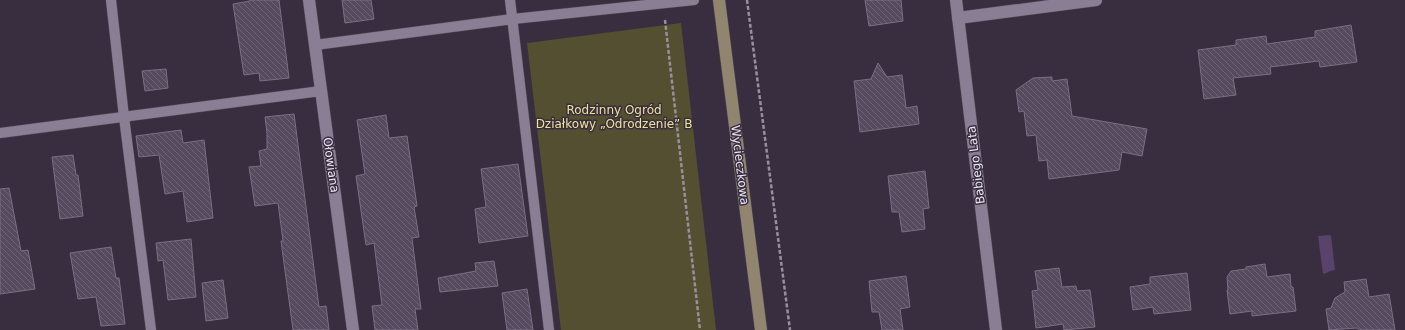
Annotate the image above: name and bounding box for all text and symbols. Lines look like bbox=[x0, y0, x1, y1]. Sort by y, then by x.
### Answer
park label: Rodzinny Ogród Działkowy „Odrodzenie” B bbox=[536, 103, 692, 131]
street label: Wycieczkowa bbox=[728, 124, 752, 206]
street label: Babiego Lata bbox=[964, 125, 988, 205]
street label: Ołowiana bbox=[320, 136, 342, 194]

